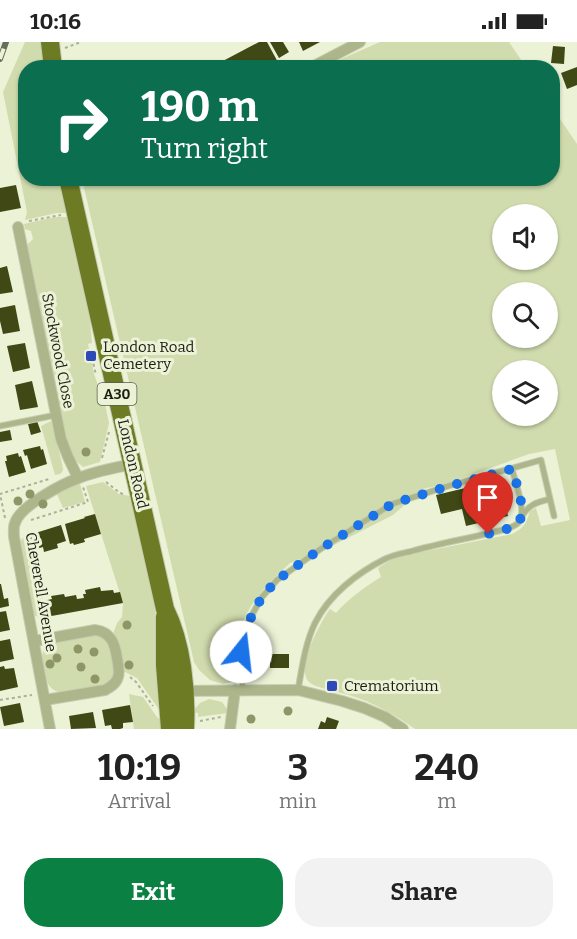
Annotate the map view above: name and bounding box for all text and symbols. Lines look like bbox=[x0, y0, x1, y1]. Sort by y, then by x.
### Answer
text: 10:16 bbox=[30, 8, 81, 35]
text: 190 m bbox=[141, 82, 258, 132]
icon: right bbox=[42, 84, 120, 162]
text: Turn right bbox=[141, 133, 268, 165]
map controls bbox=[492, 204, 558, 426]
button: sound bbox=[492, 204, 558, 270]
button: search bbox=[492, 282, 558, 348]
street label: Stockwood Close bbox=[38, 292, 78, 410]
place label: London Road Cemetery bbox=[103, 338, 195, 373]
marker: London Road Cemetery bbox=[84, 349, 98, 363]
button: layers bbox=[492, 360, 558, 426]
road number: A30 bbox=[98, 383, 136, 405]
street label: London Road bbox=[114, 417, 152, 511]
pin bbox=[462, 472, 513, 534]
icon: arrive bbox=[471, 481, 504, 514]
street label: Cheverell Avenue bbox=[22, 531, 60, 653]
position arrow bbox=[209, 620, 273, 684]
place label: Crematorium bbox=[344, 677, 439, 695]
marker: Crematorium bbox=[325, 679, 339, 693]
text: 10:19 bbox=[98, 746, 181, 790]
text: 3 bbox=[287, 746, 308, 790]
text: 240 bbox=[414, 746, 479, 790]
text: Arrival bbox=[108, 789, 171, 813]
text: min bbox=[279, 789, 317, 813]
text: m bbox=[437, 789, 456, 813]
button: Exit bbox=[24, 858, 283, 927]
button: Share bbox=[295, 858, 553, 927]

